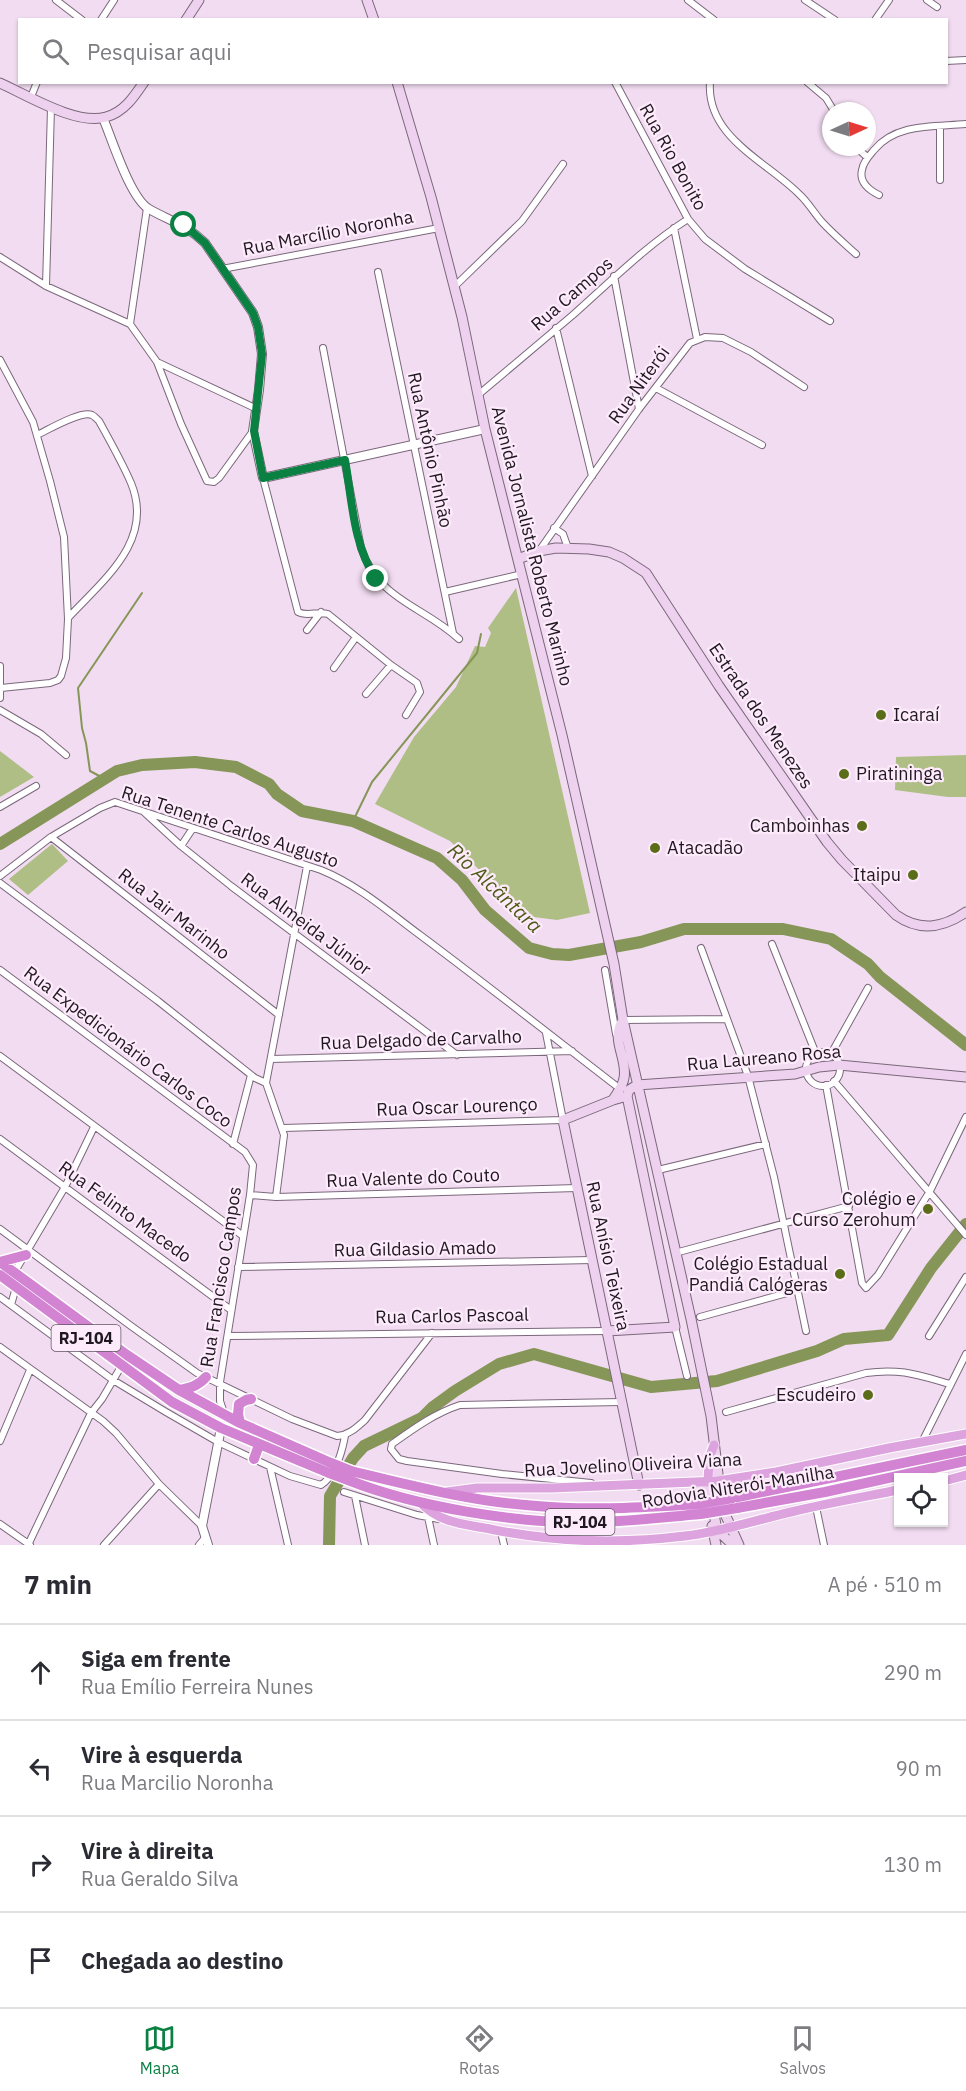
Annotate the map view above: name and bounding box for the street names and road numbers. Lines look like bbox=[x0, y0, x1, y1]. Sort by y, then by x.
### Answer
street label: Rua Rio Bonito bbox=[635, 99, 712, 214]
street label: Rua Marcílio Noronha bbox=[241, 205, 415, 260]
street label: Rua Campos bbox=[526, 252, 617, 336]
street label: Rua Niterói bbox=[603, 342, 674, 428]
street label: Rua Antônio Pinhão bbox=[403, 370, 458, 530]
street label: Avenida Jornalista Roberto Marinho bbox=[487, 404, 578, 688]
street label: Estrada dos Menezes bbox=[704, 639, 819, 793]
street label: Rua Tenente Carlos Augusto bbox=[119, 780, 342, 873]
street label: Rua Jair Marinho bbox=[114, 863, 235, 964]
street label: Rua Almeida Júnior bbox=[237, 867, 376, 980]
street label: Rua Expedicionário Carlos Coco bbox=[20, 961, 237, 1133]
street label: Rua Delgado de Carvalho bbox=[320, 1024, 522, 1055]
street label: Rua Laureano Rosa bbox=[686, 1039, 842, 1076]
street label: Rua Oscar Lourenço bbox=[376, 1092, 538, 1121]
street label: Rua Felinto Macedo bbox=[54, 1156, 196, 1268]
street label: Rua Valente do Couto bbox=[326, 1163, 500, 1192]
street label: Rua Anísio Teixeira bbox=[581, 1179, 636, 1333]
street label: Rua Francisco Campos bbox=[195, 1185, 246, 1369]
street label: Rua Gildasio Amado bbox=[334, 1236, 496, 1261]
street label: Rua Carlos Pascoal bbox=[375, 1303, 529, 1328]
road number: RJ-104 bbox=[52, 1325, 121, 1351]
street label: Rua Jovelino Oliveira Viana bbox=[524, 1447, 743, 1482]
street label: Rodovia Niterói-Manilha bbox=[640, 1460, 836, 1513]
road number: RJ-104 bbox=[546, 1509, 614, 1535]

